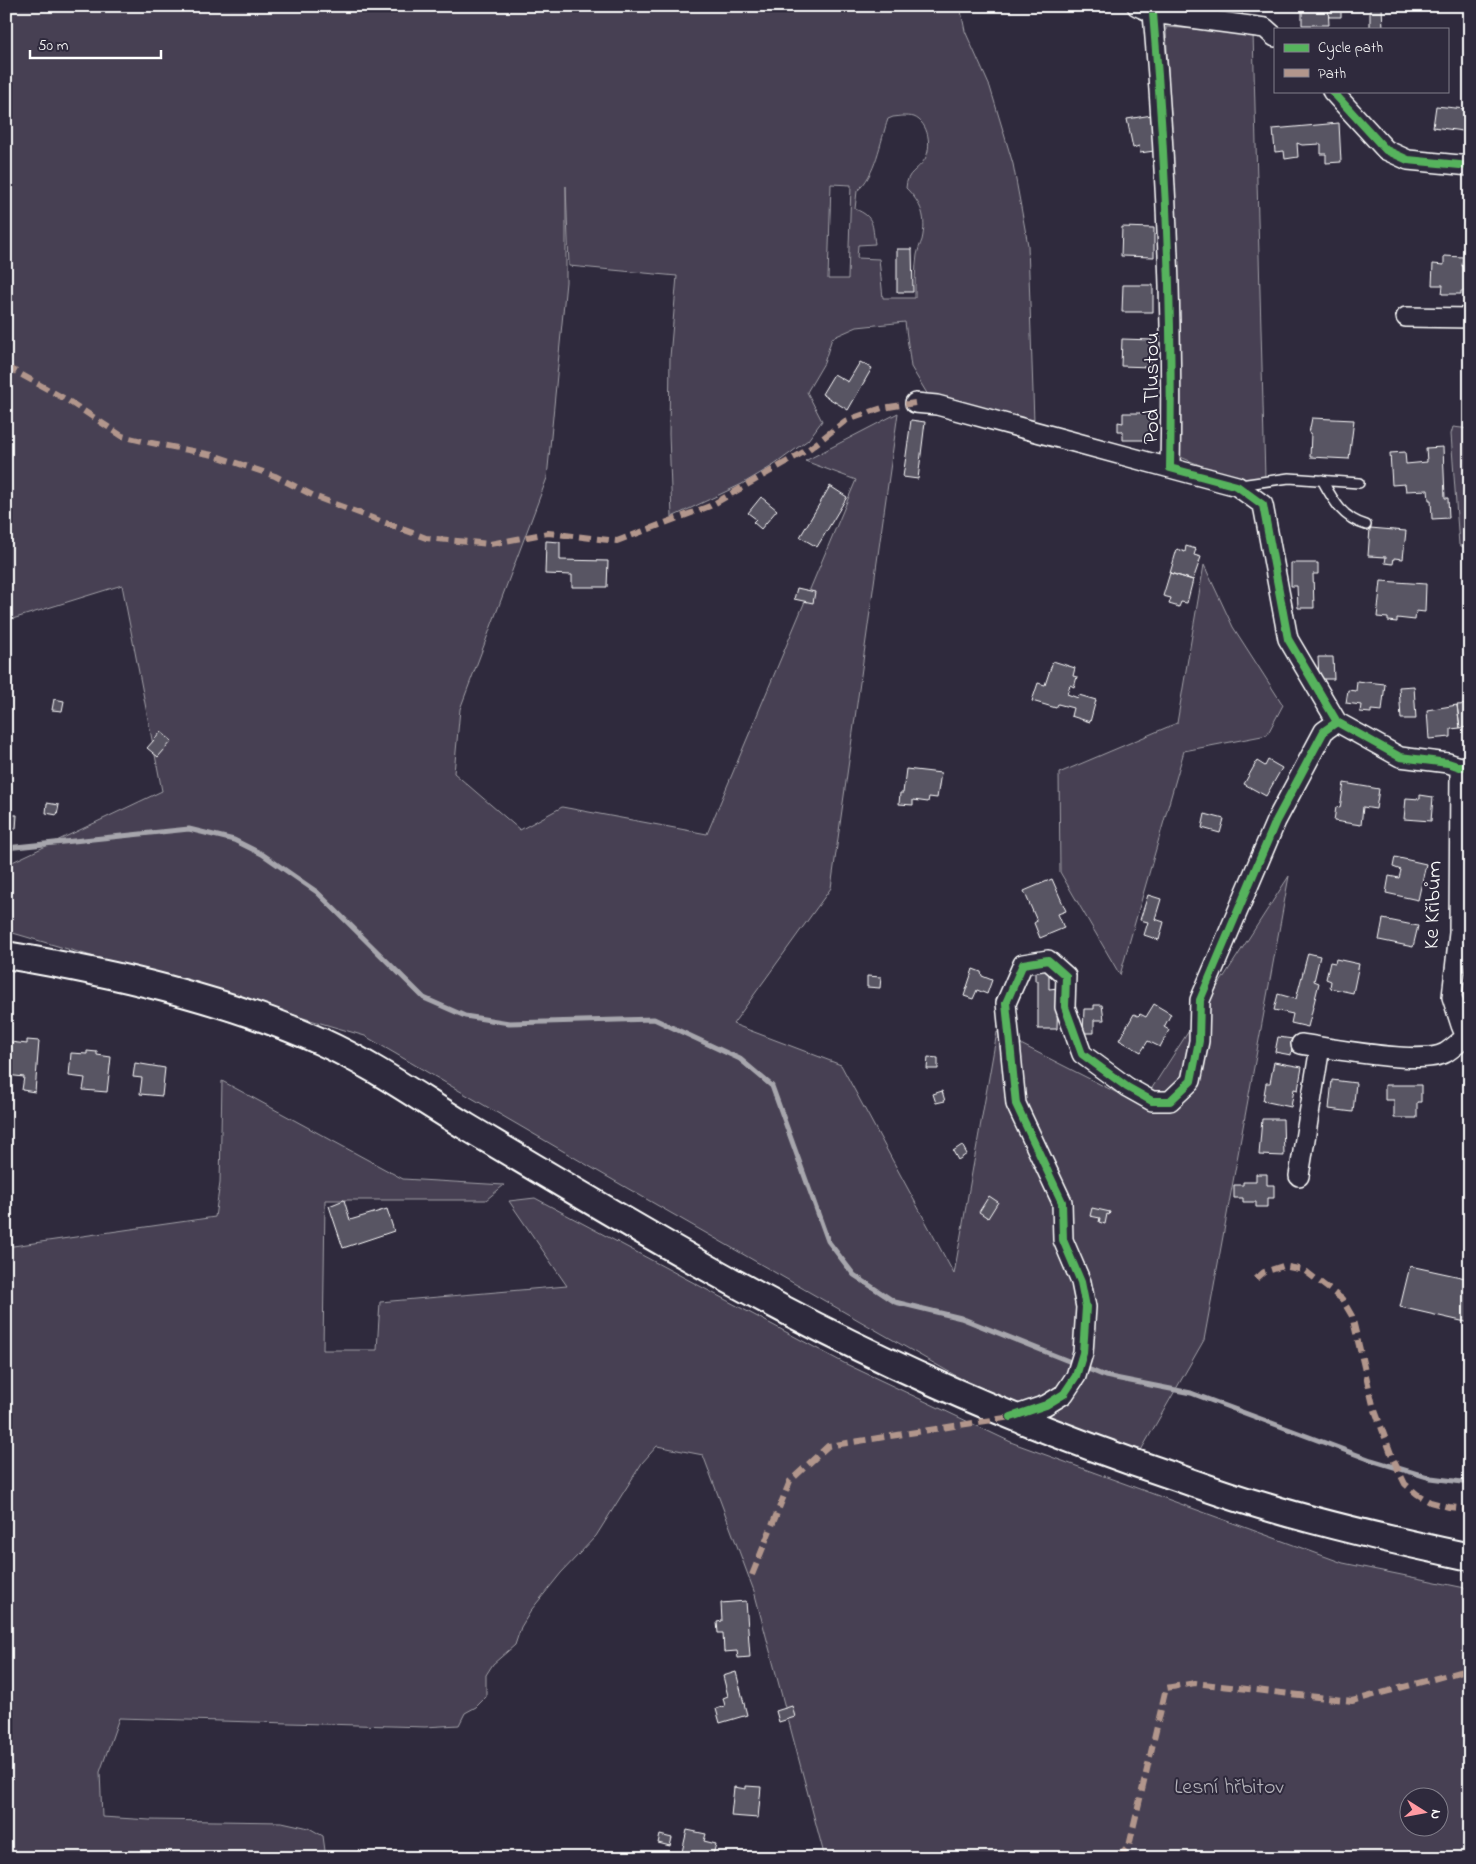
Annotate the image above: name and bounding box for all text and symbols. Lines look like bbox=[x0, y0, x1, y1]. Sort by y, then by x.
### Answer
scale bar bbox=[30, 28, 161, 60]
legend bbox=[1274, 28, 1448, 92]
text: 50 m bbox=[38, 35, 69, 57]
text: Cycle path bbox=[1318, 37, 1383, 60]
text: Path bbox=[1318, 63, 1346, 85]
street label: Pod Tlustou bbox=[1137, 332, 1169, 444]
street label: Ke Křibům bbox=[1416, 860, 1452, 950]
park label: Lesní hřbitov bbox=[1174, 1772, 1284, 1804]
north arrow bbox=[1398, 1786, 1448, 1836]
text: N bbox=[1424, 1808, 1446, 1821]

